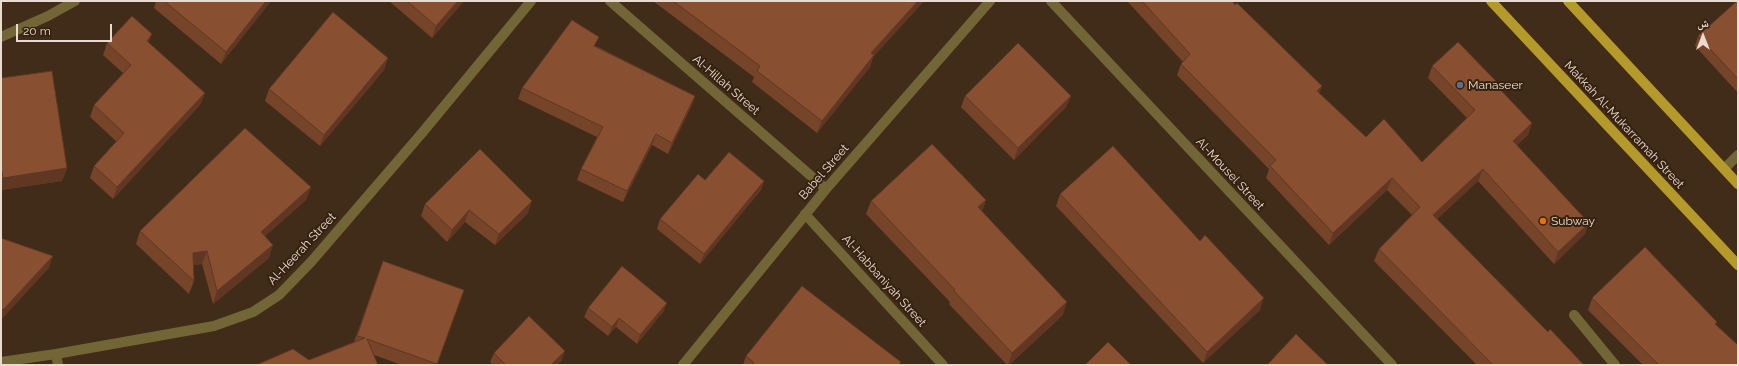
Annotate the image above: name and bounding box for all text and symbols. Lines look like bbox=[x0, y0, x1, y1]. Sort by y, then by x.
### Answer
scale bar bbox=[18, 16, 114, 42]
north arrow bbox=[1683, 16, 1723, 56]
text: ش bbox=[1697, 17, 1709, 30]
text: 20 m bbox=[23, 24, 51, 38]
street label: Al-Hillah Street bbox=[690, 52, 762, 118]
street label: Makkah Al-Mukarramah Street bbox=[1561, 58, 1687, 192]
place label: Manaseer bbox=[1468, 78, 1523, 92]
marker: Manaseer bbox=[1455, 80, 1465, 90]
street label: Al-Mousel Street bbox=[1193, 135, 1267, 213]
street label: Babel Street bbox=[796, 141, 852, 203]
street label: Al-Heerah Street bbox=[265, 210, 339, 288]
place label: Subway bbox=[1551, 214, 1595, 228]
marker: Subway bbox=[1538, 216, 1548, 226]
street label: Al-Habbaniyah Street bbox=[839, 232, 929, 330]

